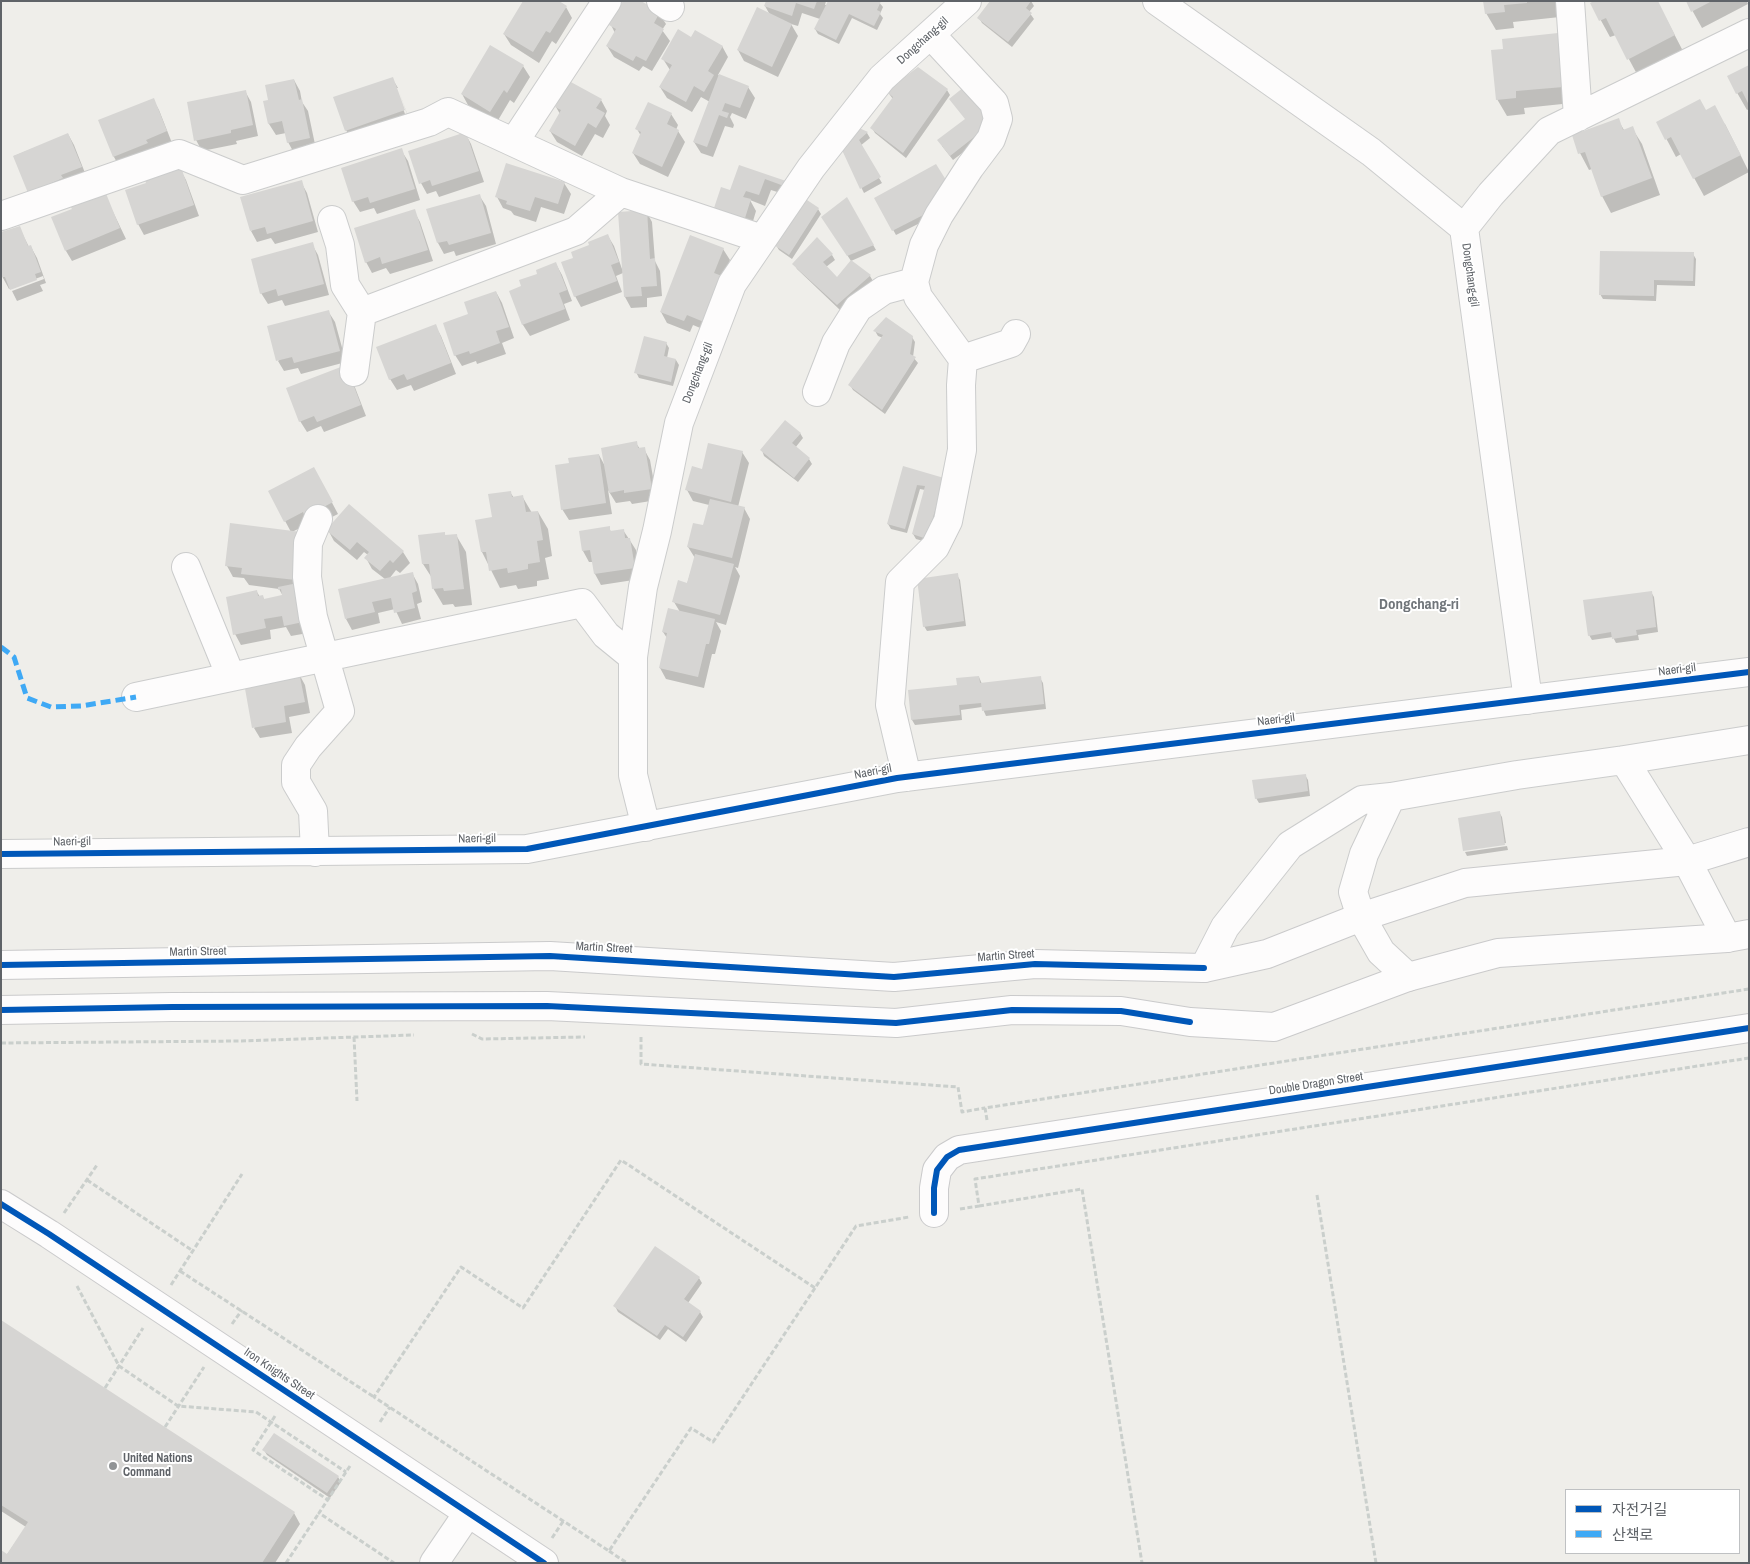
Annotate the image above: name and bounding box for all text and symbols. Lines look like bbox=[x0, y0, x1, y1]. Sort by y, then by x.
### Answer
street label: Dongchang-gil bbox=[894, 14, 952, 68]
street label: Dongchang-gil bbox=[1458, 242, 1482, 308]
street label: Dongchang-gil bbox=[680, 341, 716, 405]
district label: Dongchang-ri bbox=[1379, 596, 1459, 614]
street label: Naeri-gil bbox=[1657, 661, 1697, 679]
street label: Naeri-gil bbox=[1256, 711, 1296, 729]
street label: Naeri-gil bbox=[853, 761, 893, 783]
street label: Naeri-gil bbox=[458, 831, 496, 847]
street label: Naeri-gil bbox=[53, 834, 91, 850]
street label: Martin Street bbox=[575, 939, 633, 957]
street label: Martin Street bbox=[169, 944, 227, 960]
street label: Martin Street bbox=[977, 947, 1035, 965]
street label: Double Dragon Street bbox=[1268, 1069, 1364, 1099]
street label: Iron Knights Street bbox=[241, 1345, 317, 1403]
place label: United Nations Command bbox=[123, 1452, 192, 1480]
marker: United Nations Command bbox=[107, 1460, 119, 1472]
legend bbox=[1565, 1489, 1740, 1554]
text: 자전거길 bbox=[1612, 1499, 1667, 1520]
text: 산책로 bbox=[1612, 1524, 1653, 1545]

